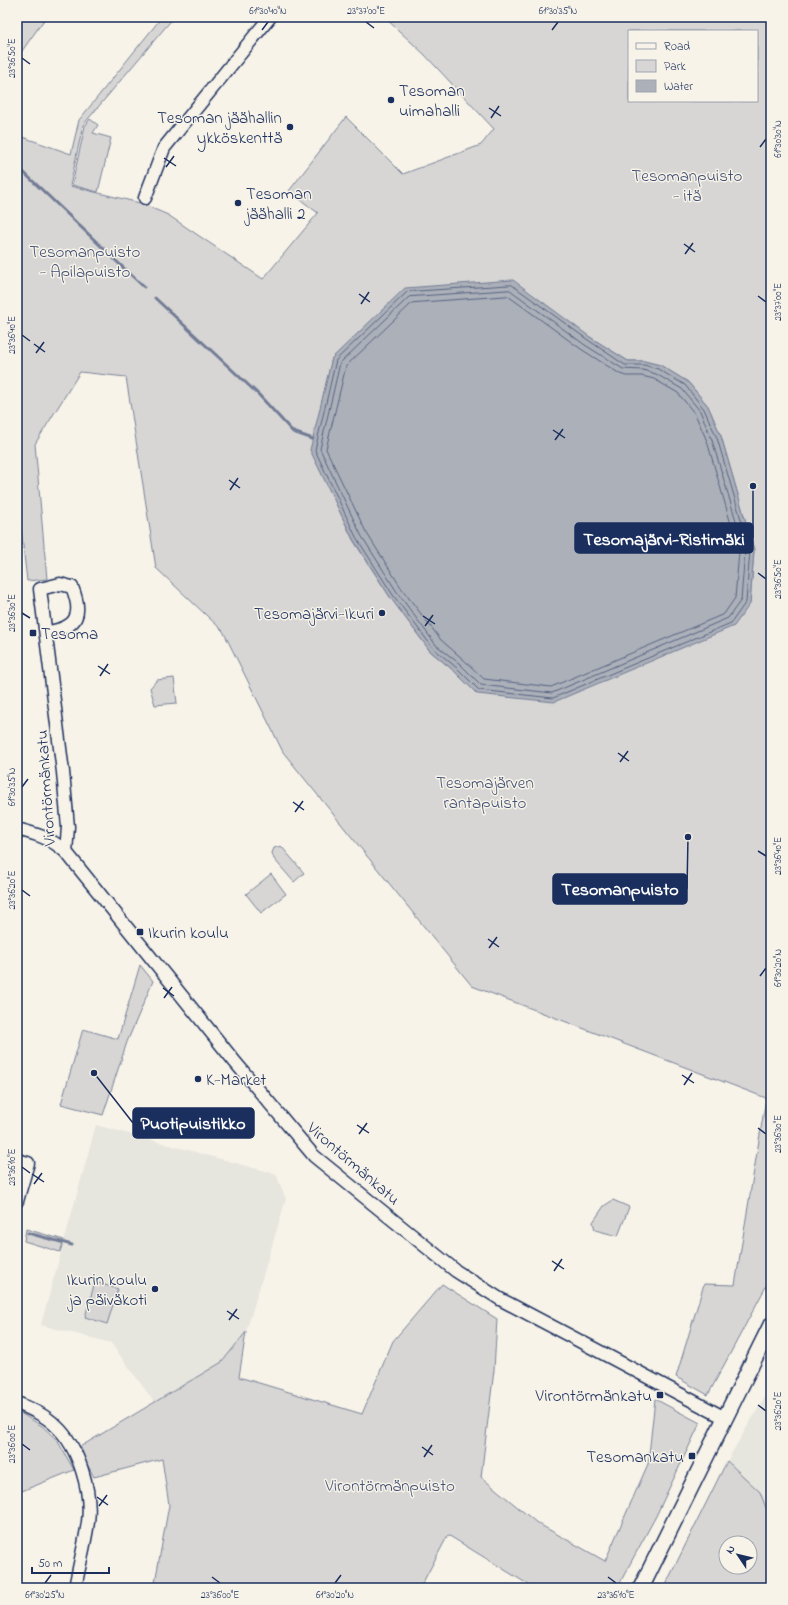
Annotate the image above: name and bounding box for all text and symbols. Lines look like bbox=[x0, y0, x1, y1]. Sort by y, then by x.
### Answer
text: 61°30'40"N bbox=[249, 4, 287, 19]
text: 23°37'00"E bbox=[347, 4, 385, 19]
text: 61°30'35"N bbox=[539, 4, 578, 19]
legend bbox=[628, 30, 758, 102]
text: 23°36'50"E bbox=[5, 38, 20, 78]
text: Road bbox=[664, 38, 690, 56]
text: Park bbox=[664, 58, 686, 76]
text: Water bbox=[664, 78, 693, 96]
place label: Tesoman uimahalli bbox=[399, 79, 465, 124]
marker: Tesoman uimahalli bbox=[386, 95, 396, 105]
place label: Tesoman jäähallin ykköskenttä bbox=[157, 106, 282, 152]
text: 61°30'30"N bbox=[771, 120, 786, 158]
marker: Tesoman jäähallin ykköskenttä bbox=[285, 122, 295, 132]
park label: Tesomanpuisto - itä bbox=[632, 164, 743, 209]
place label: Tesoman jäähalli 2 bbox=[244, 182, 312, 227]
marker: Tesoman jäähalli 2 bbox=[233, 198, 243, 208]
park label: Tesomanpuisto - Apilapuisto bbox=[30, 240, 141, 285]
text: 23°37'00"E bbox=[771, 283, 786, 321]
text: 23°36'40"E bbox=[5, 316, 20, 354]
callout: Tesomajärvi-Ristimäki bbox=[575, 523, 753, 553]
text: Tesomajärvi-Ristimäki bbox=[583, 528, 745, 554]
text: 23°36'50"E bbox=[771, 559, 786, 599]
text: 23°36'30"E bbox=[5, 594, 20, 632]
place label: Tesomajärvi-Ikuri bbox=[254, 602, 374, 627]
marker: Tesomajärvi-Ikuri bbox=[377, 608, 387, 618]
place label: Tesoma bbox=[41, 622, 98, 647]
marker: Tesoma bbox=[28, 628, 38, 638]
street label: Virontörmänkatu bbox=[30, 729, 63, 848]
text: 61°30'35"N bbox=[5, 767, 20, 806]
park label: Tesomajärven rantapuisto bbox=[436, 771, 534, 816]
text: 23°36'40"E bbox=[771, 837, 786, 875]
text: 23°36'20"E bbox=[5, 870, 20, 910]
callout: Tesomanpuisto bbox=[553, 874, 687, 904]
text: Tesomanpuisto bbox=[561, 878, 679, 904]
place label: Ikurin koulu bbox=[148, 921, 229, 946]
marker: Ikurin koulu bbox=[135, 927, 145, 937]
text: 61°30'20"N bbox=[771, 949, 786, 987]
place label: K-Market bbox=[206, 1068, 266, 1093]
marker: K-Market bbox=[193, 1074, 203, 1084]
callout: Puotipuistikko bbox=[133, 1108, 254, 1138]
text: Puotipuistikko bbox=[140, 1112, 246, 1138]
text: 23°36'30"E bbox=[771, 1115, 786, 1153]
street label: Virontörmänkatu bbox=[300, 1116, 405, 1212]
text: 23°36'10"E bbox=[5, 1148, 20, 1186]
place label: Ikurin koulu ja päiväkoti bbox=[66, 1268, 147, 1313]
marker: Ikurin koulu ja päiväkoti bbox=[150, 1284, 160, 1294]
place label: Virontörmänkatu bbox=[535, 1384, 652, 1409]
marker: Virontörmänkatu bbox=[655, 1390, 665, 1400]
text: 23°36'20"E bbox=[771, 1391, 786, 1431]
text: 23°36'00"E bbox=[5, 1425, 20, 1463]
place label: Tesomankatu bbox=[586, 1445, 684, 1470]
marker: Tesomankatu bbox=[687, 1451, 697, 1461]
park label: Virontörmänpuisto bbox=[324, 1474, 455, 1499]
north arrow bbox=[718, 1535, 758, 1575]
text: N bbox=[722, 1542, 739, 1557]
scale bar bbox=[32, 1549, 109, 1575]
text: 50 m bbox=[38, 1555, 62, 1573]
text: 61°30'25"N bbox=[25, 1588, 65, 1603]
text: 23°36'00"E bbox=[201, 1588, 239, 1603]
text: 61°30'20"N bbox=[316, 1588, 354, 1603]
text: 23°36'10"E bbox=[597, 1588, 635, 1603]

